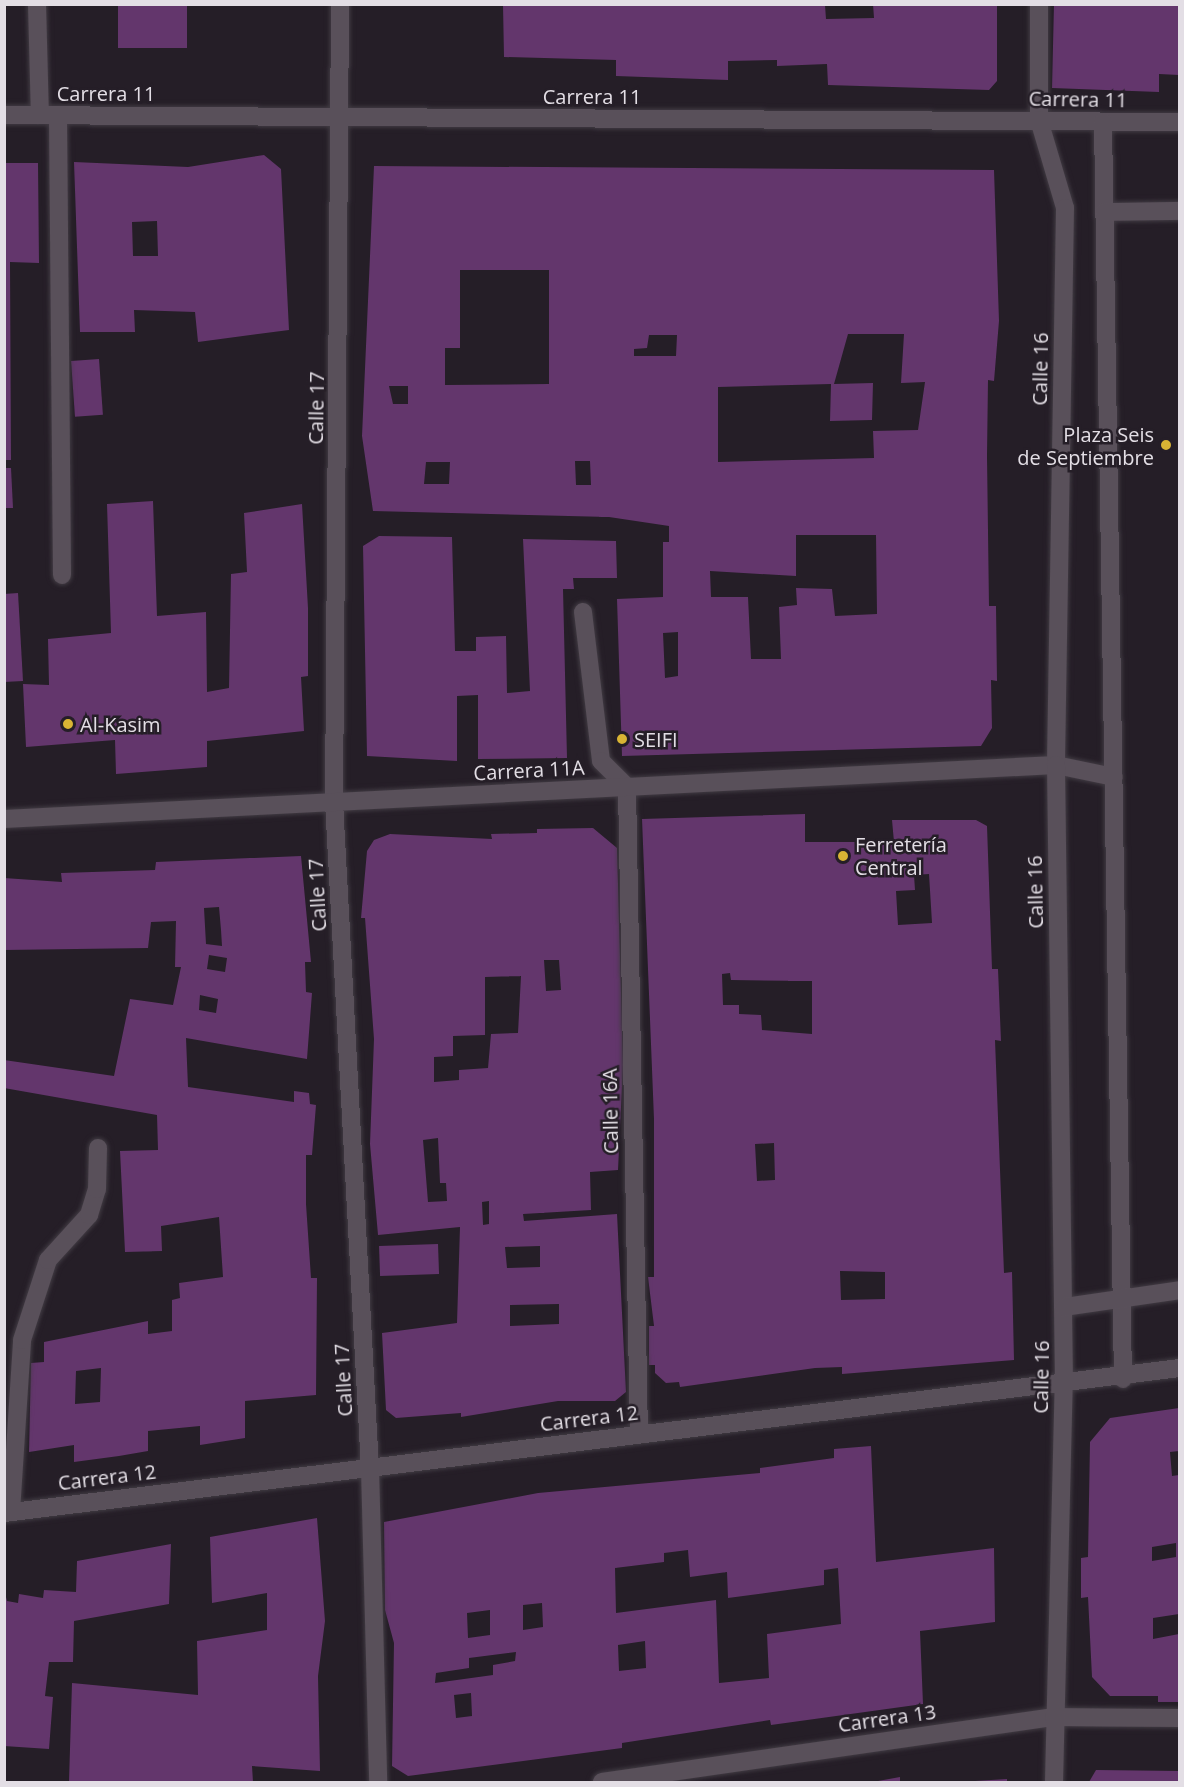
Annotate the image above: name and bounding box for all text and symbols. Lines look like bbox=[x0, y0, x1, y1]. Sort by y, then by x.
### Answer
street label: Carrera 11 bbox=[57, 81, 155, 105]
street label: Carrera 11 bbox=[543, 84, 641, 108]
street label: Carrera 11 bbox=[1028, 86, 1128, 112]
street label: Calle 16 bbox=[1027, 332, 1053, 406]
street label: Calle 17 bbox=[303, 371, 329, 445]
place label: Plaza Seis de Septiembre bbox=[1017, 422, 1154, 469]
marker: Plaza Seis de Septiembre bbox=[1159, 438, 1173, 452]
place label: Al-Kasim bbox=[80, 712, 161, 736]
marker: Al-Kasim bbox=[61, 717, 75, 731]
place label: SEIFI bbox=[634, 727, 678, 751]
marker: SEIFI bbox=[615, 732, 629, 746]
street label: Carrera 11A bbox=[473, 755, 585, 785]
place label: Ferretería Central bbox=[855, 832, 947, 879]
marker: Ferretería Central bbox=[836, 849, 850, 863]
street label: Calle 16 bbox=[1022, 855, 1048, 929]
street label: Calle 17 bbox=[303, 858, 331, 932]
street label: Calle 16A bbox=[597, 1068, 623, 1154]
street label: Calle 16 bbox=[1028, 1340, 1054, 1414]
street label: Calle 17 bbox=[329, 1343, 357, 1417]
street label: Carrera 12 bbox=[539, 1400, 639, 1436]
street label: Carrera 12 bbox=[57, 1459, 157, 1495]
street label: Carrera 13 bbox=[836, 1699, 938, 1737]

